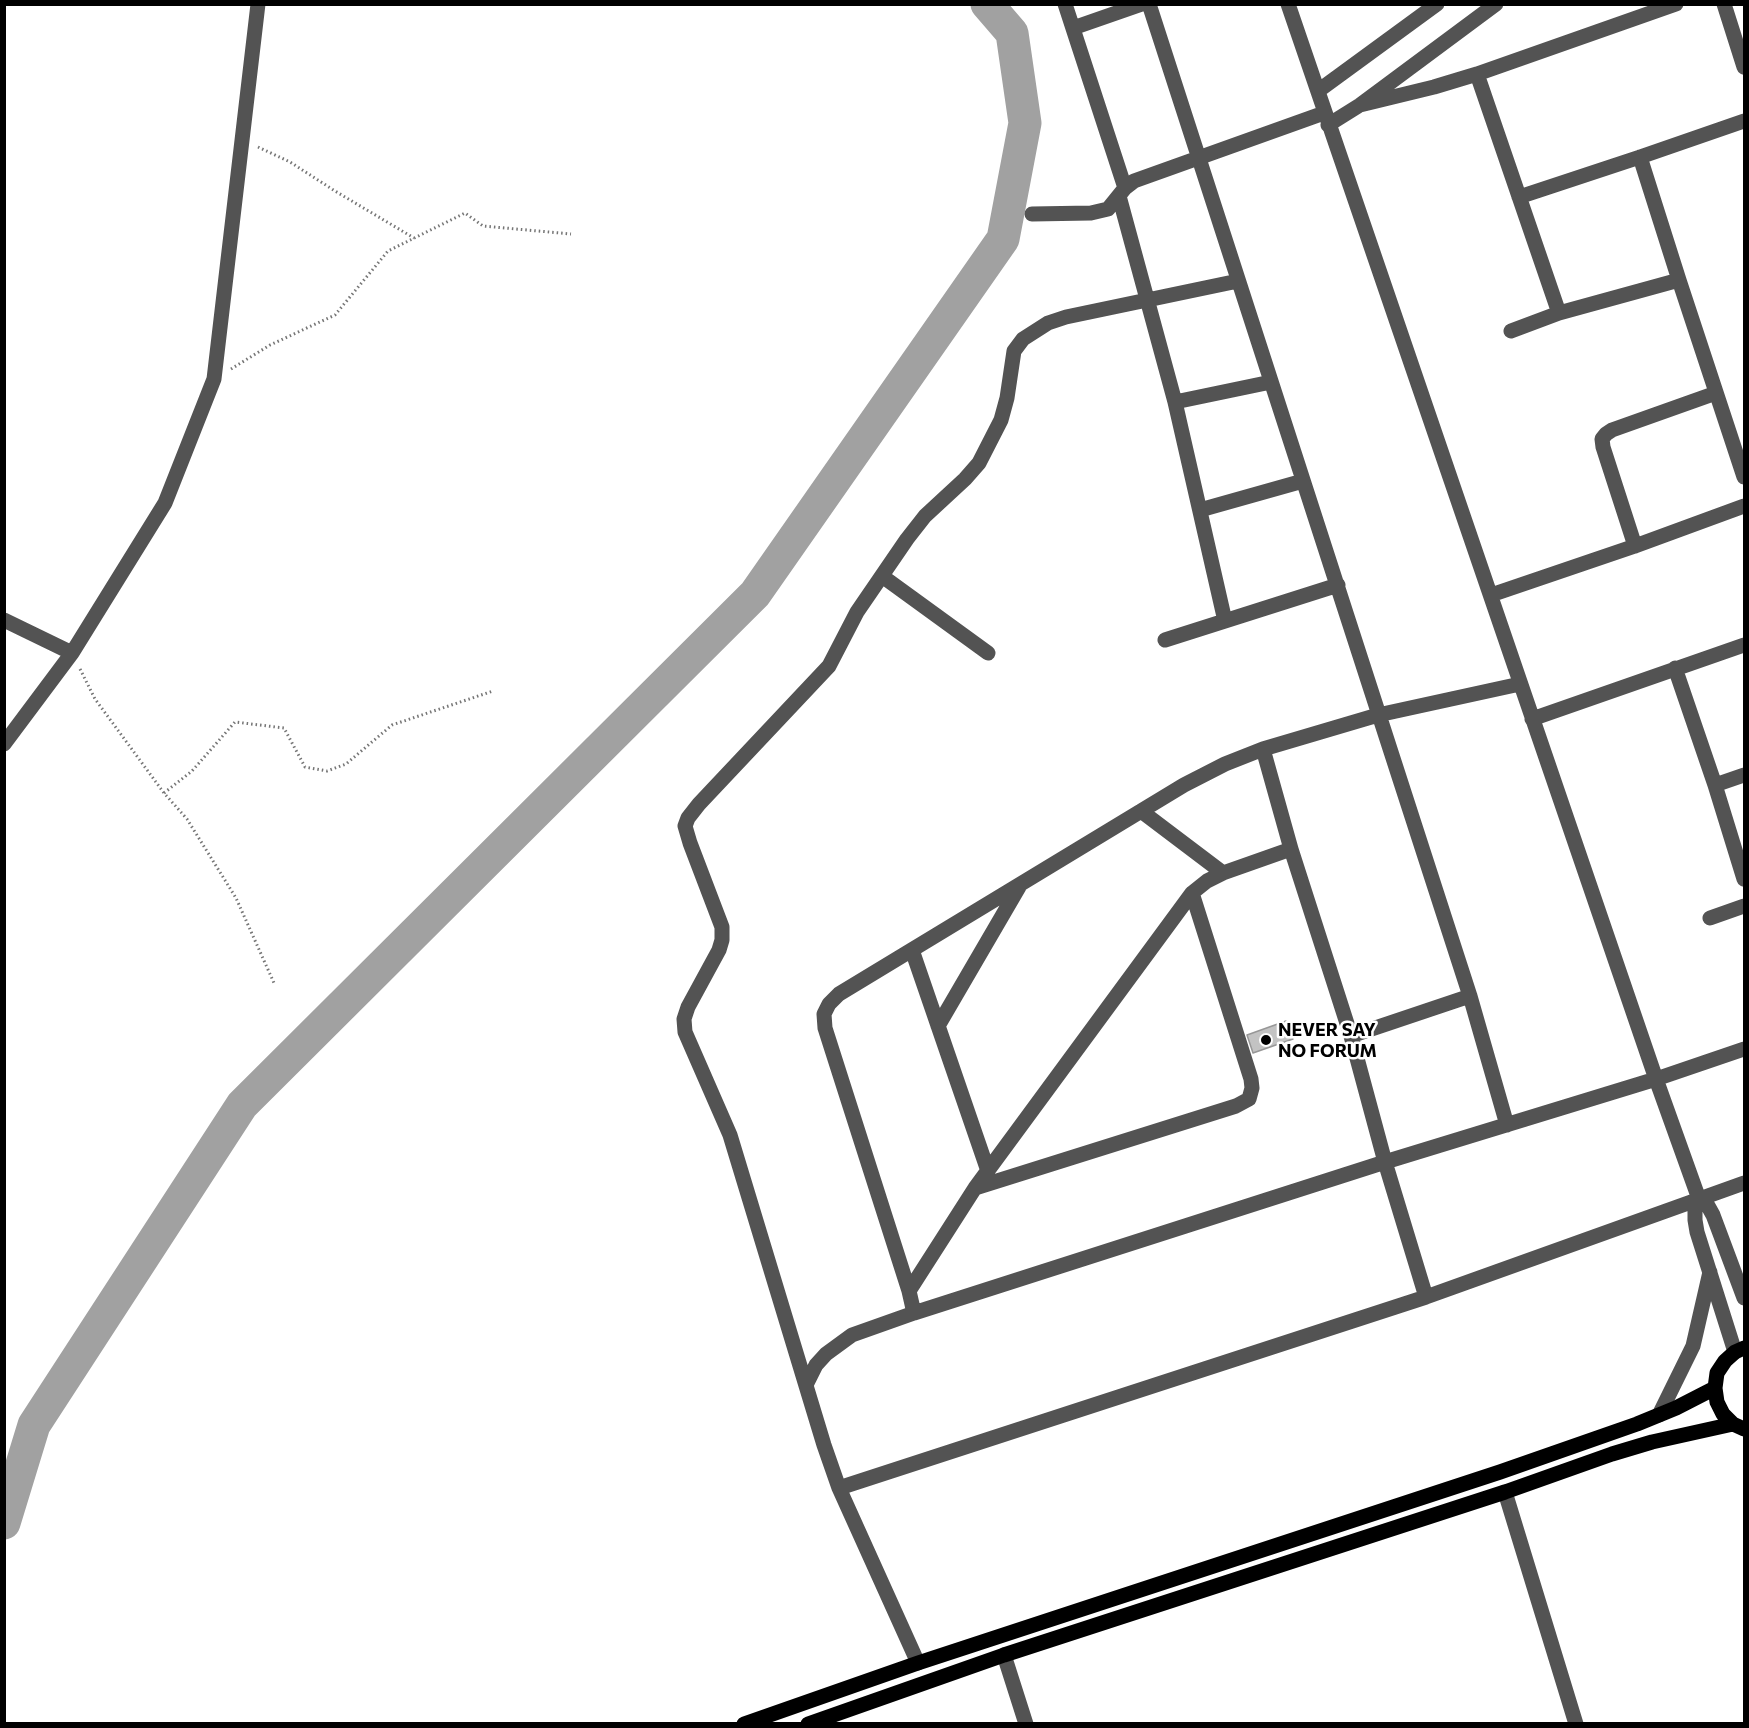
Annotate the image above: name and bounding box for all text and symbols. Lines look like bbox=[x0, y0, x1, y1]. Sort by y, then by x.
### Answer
place label: NEVER SAY NO FORUM bbox=[1278, 1019, 1377, 1062]
marker: NEVER SAY NO FORUM bbox=[1259, 1033, 1273, 1047]

